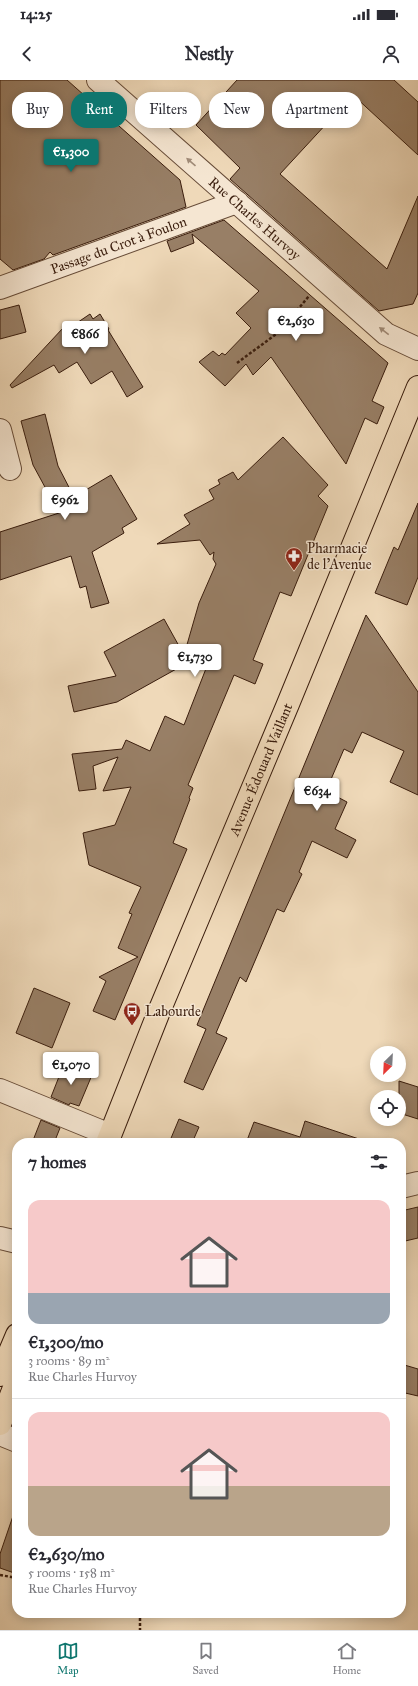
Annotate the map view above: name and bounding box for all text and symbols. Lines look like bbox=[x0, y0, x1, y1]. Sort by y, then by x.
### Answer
text: 14:25 bbox=[20, 5, 52, 23]
icon: back bbox=[16, 43, 38, 65]
text: Nestly bbox=[185, 43, 233, 65]
icon: person bbox=[380, 43, 402, 65]
chip: Buy bbox=[12, 92, 63, 128]
chip: Rent bbox=[71, 92, 127, 128]
chip: Filters bbox=[135, 92, 201, 128]
chip: New bbox=[209, 92, 264, 128]
chip: Apartment bbox=[272, 92, 362, 128]
pin: €1,300 bbox=[38, 139, 104, 173]
text: €1,300 bbox=[53, 144, 89, 160]
one-way arrow bbox=[186, 158, 196, 167]
street label: Rue Charles Hurvoy bbox=[205, 173, 305, 264]
street label: Passage du Crot à Foulon bbox=[48, 212, 189, 277]
pin: €2,630 bbox=[263, 308, 329, 342]
text: €2,630 bbox=[277, 313, 315, 329]
pin: €866 bbox=[61, 321, 109, 355]
text: €866 bbox=[71, 326, 99, 342]
one-way arrow bbox=[378, 326, 389, 335]
pin: €962 bbox=[41, 487, 89, 521]
text: €962 bbox=[51, 492, 79, 508]
place label: Pharmacie de l'Avenue bbox=[307, 540, 372, 573]
pharmacy icon: Pharmacie de l'Avenue bbox=[284, 546, 304, 571]
pin: €1,730 bbox=[162, 644, 228, 678]
text: €1,730 bbox=[177, 649, 213, 665]
street label: Avenue Édouard Vaillant bbox=[225, 700, 296, 839]
pin: €634 bbox=[293, 778, 341, 812]
text: €634 bbox=[304, 783, 331, 799]
bus stop icon: Labourde bbox=[122, 1001, 142, 1026]
place label: Labourde bbox=[145, 1003, 201, 1020]
north arrow bbox=[370, 1046, 406, 1082]
map controls bbox=[370, 1046, 406, 1126]
pin: €1,070 bbox=[38, 1052, 104, 1086]
text: €1,070 bbox=[52, 1057, 90, 1073]
button: locate bbox=[370, 1090, 406, 1126]
icon: filters bbox=[368, 1151, 390, 1173]
text: 7 homes bbox=[28, 1152, 86, 1173]
icon: home bbox=[173, 1226, 245, 1298]
text: €1,300/mo bbox=[28, 1332, 104, 1353]
text: 3 rooms · 89 m² bbox=[28, 1353, 110, 1369]
text: Rue Charles Hurvoy bbox=[28, 1369, 137, 1385]
icon: home bbox=[173, 1438, 245, 1510]
text: €2,630/mo bbox=[28, 1544, 104, 1565]
text: 5 rooms · 158 m² bbox=[28, 1565, 115, 1581]
text: Rue Charles Hurvoy bbox=[28, 1581, 137, 1597]
tab: Map bbox=[57, 1640, 79, 1677]
tab: Saved bbox=[193, 1640, 219, 1677]
tab: Home bbox=[332, 1640, 361, 1677]

